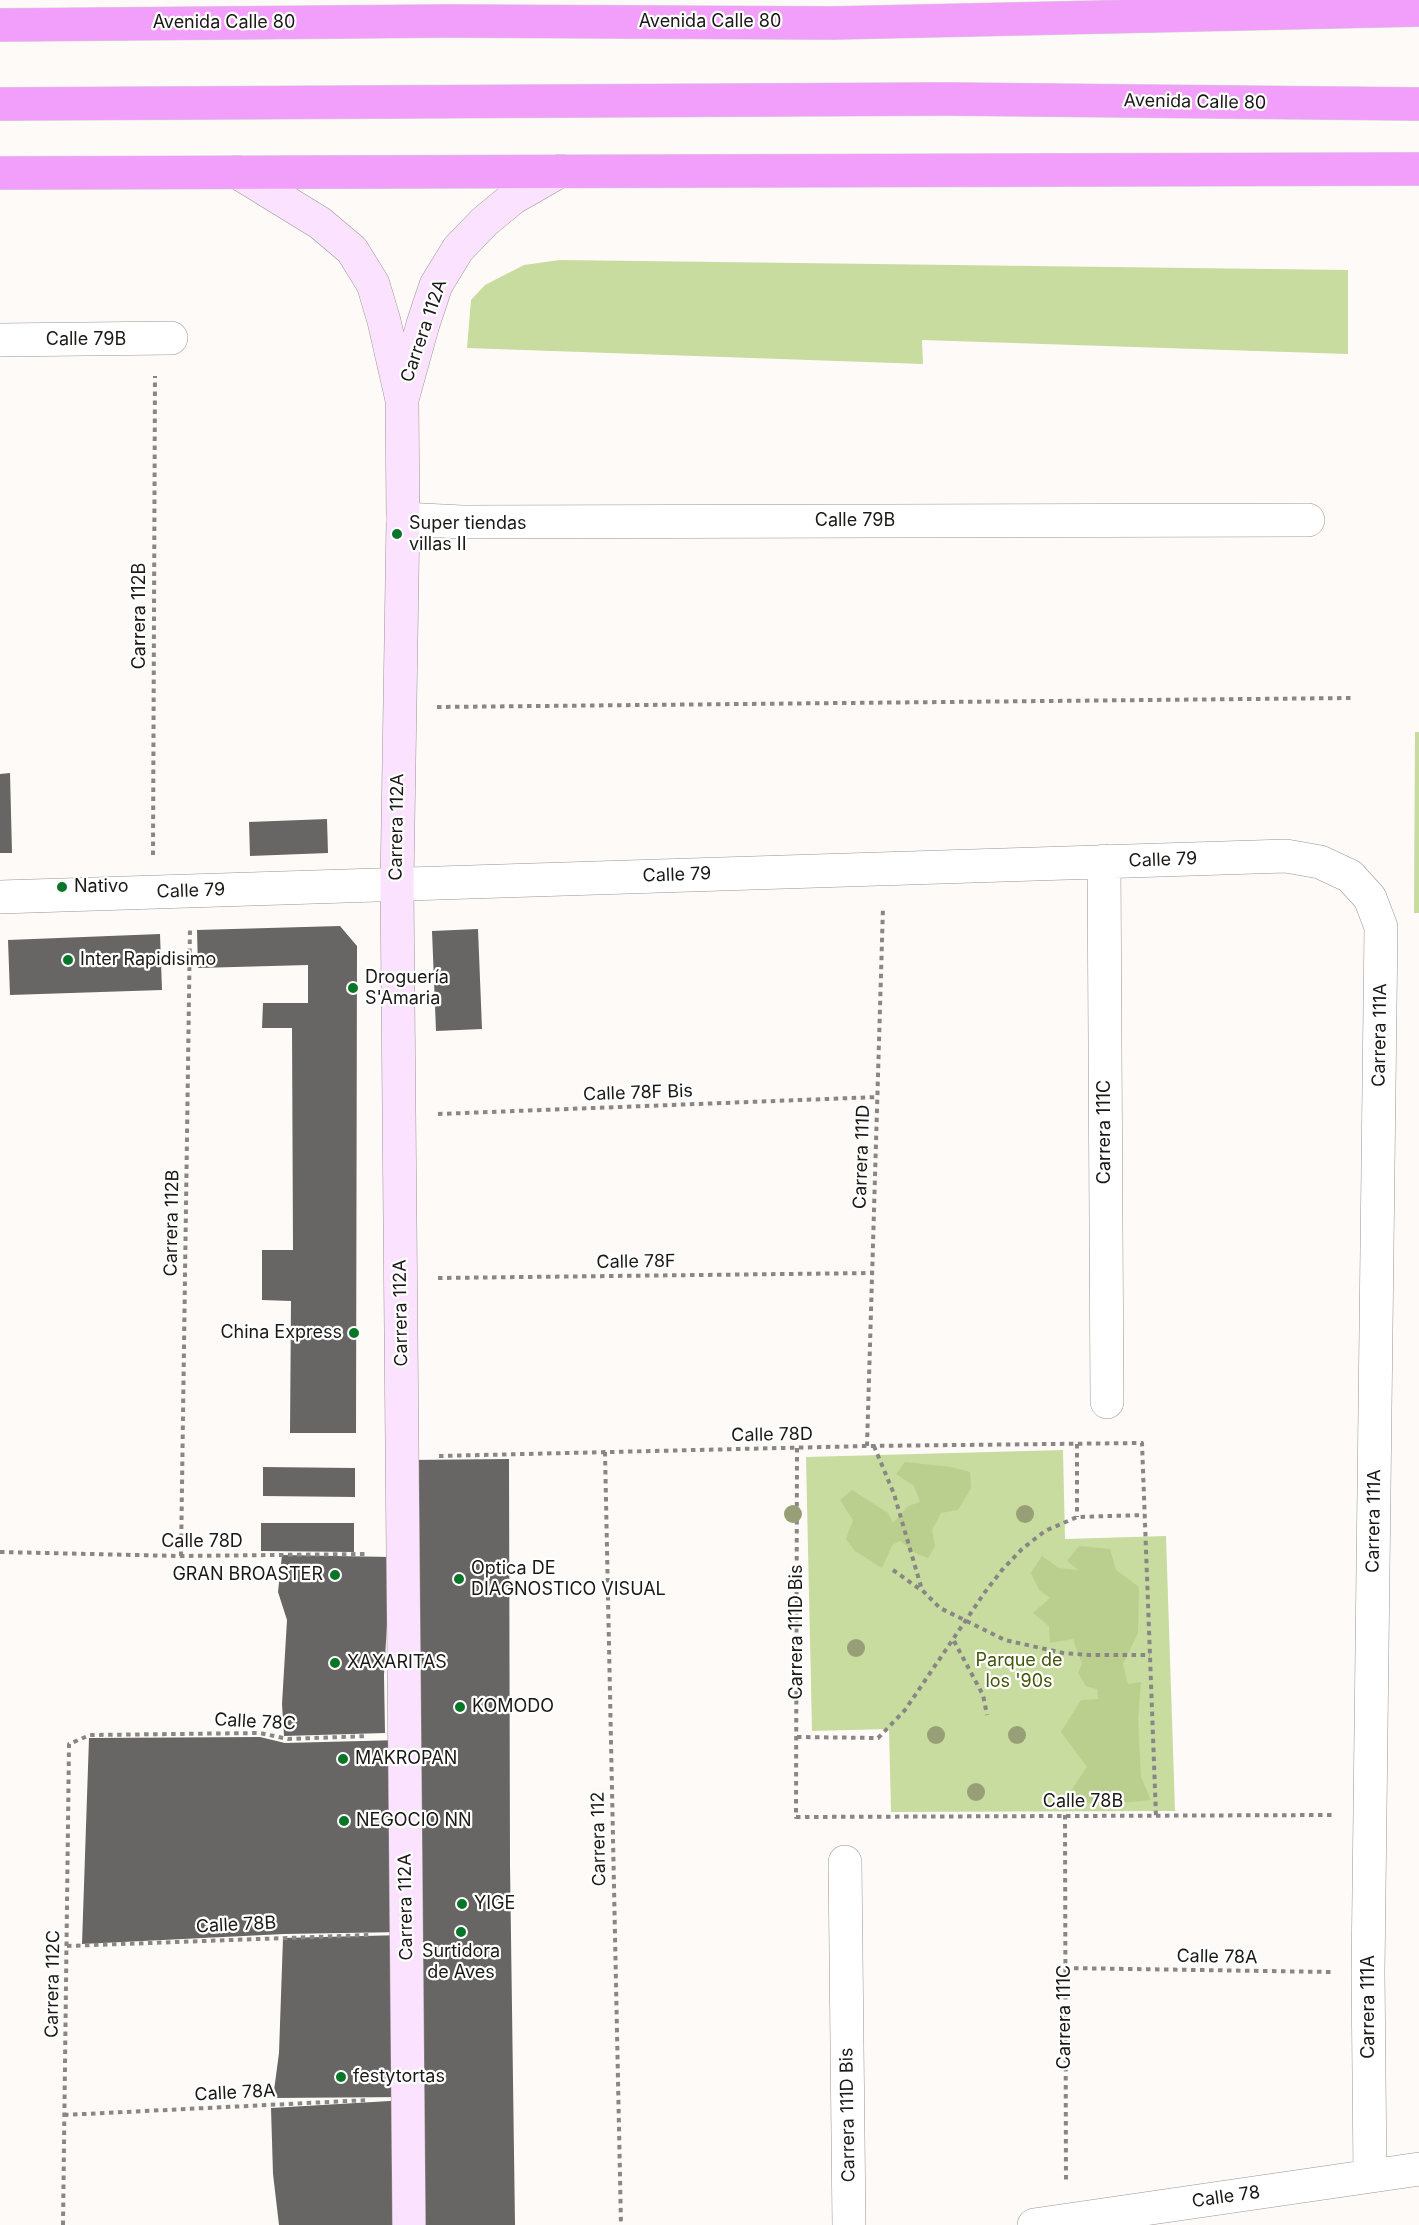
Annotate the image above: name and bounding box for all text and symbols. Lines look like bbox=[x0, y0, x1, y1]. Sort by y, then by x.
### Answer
street label: Avenida Calle 80 bbox=[639, 11, 781, 33]
street label: Avenida Calle 80 bbox=[153, 12, 295, 34]
street label: Avenida Calle 80 bbox=[1123, 90, 1267, 114]
street label: Carrera 112A bbox=[396, 277, 452, 385]
street label: Calle 79B bbox=[46, 329, 126, 351]
street label: Calle 79B bbox=[815, 510, 895, 532]
place label: Super tiendas villas II bbox=[409, 513, 527, 556]
marker: Super tiendas villas II bbox=[390, 527, 404, 541]
street label: Carrera 112B bbox=[129, 563, 151, 669]
street label: Carrera 112A bbox=[385, 773, 409, 881]
street label: Calle 79 bbox=[1128, 848, 1198, 872]
street label: Calle 79 bbox=[642, 863, 712, 887]
place label: Nativo bbox=[74, 876, 128, 898]
street label: Calle 79 bbox=[156, 879, 226, 903]
marker: Nativo bbox=[55, 880, 69, 894]
place label: Inter Rapidisimo bbox=[80, 949, 216, 971]
marker: Inter Rapidisimo bbox=[61, 953, 75, 967]
place label: Droguería S'Amaria bbox=[365, 967, 449, 1010]
marker: Droguería S'Amaria bbox=[346, 981, 360, 995]
street label: Carrera 111A bbox=[1368, 983, 1392, 1087]
street label: Calle 78F Bis bbox=[583, 1080, 693, 1106]
street label: Carrera 111C bbox=[1094, 1080, 1116, 1184]
street label: Carrera 111D bbox=[849, 1105, 875, 1209]
street label: Carrera 112B bbox=[160, 1170, 184, 1276]
street label: Calle 78F bbox=[596, 1251, 676, 1273]
street label: Carrera 112A bbox=[389, 1259, 413, 1367]
place label: China Express bbox=[220, 1322, 342, 1344]
marker: China Express bbox=[347, 1326, 361, 1340]
street label: Calle 78D bbox=[731, 1423, 813, 1447]
street label: Carrera 111A bbox=[1362, 1469, 1386, 1573]
street label: Calle 78D bbox=[161, 1531, 243, 1553]
place label: Optica DE DIAGNOSTICO VISUAL bbox=[471, 1558, 666, 1600]
place label: GRAN BROASTER bbox=[172, 1564, 323, 1586]
street label: Carrera 111D Bis bbox=[786, 1565, 808, 1699]
marker: GRAN BROASTER bbox=[328, 1568, 342, 1582]
marker: Optica DE DIAGNOSTICO VISUAL bbox=[452, 1572, 466, 1586]
park label: Parque de los '90s bbox=[976, 1650, 1062, 1692]
place label: XAXARITAS bbox=[347, 1652, 447, 1674]
marker: XAXARITAS bbox=[328, 1656, 342, 1670]
place label: KOMODO bbox=[472, 1696, 554, 1718]
marker: KOMODO bbox=[453, 1700, 467, 1714]
street label: Calle 78C bbox=[214, 1709, 296, 1735]
place label: MAKROPAN bbox=[355, 1748, 457, 1770]
marker: MAKROPAN bbox=[336, 1752, 350, 1766]
street label: Carrera 112 bbox=[587, 1791, 611, 1887]
street label: Calle 78B bbox=[1043, 1791, 1123, 1813]
place label: NEGOCIO NN bbox=[356, 1810, 472, 1832]
marker: NEGOCIO NN bbox=[337, 1814, 351, 1828]
street label: Carrera 112A bbox=[394, 1853, 418, 1961]
place label: YIGE bbox=[474, 1893, 515, 1915]
marker: YIGE bbox=[455, 1897, 469, 1911]
street label: Calle 78B bbox=[195, 1912, 277, 1938]
marker: Surtidora de Aves bbox=[454, 1925, 468, 1939]
street label: Carrera 112C bbox=[41, 1930, 65, 2038]
place label: Surtidora de Aves bbox=[422, 1941, 500, 1984]
street label: Calle 78A bbox=[1176, 1945, 1258, 1969]
street label: Carrera 111A bbox=[1358, 1955, 1380, 2059]
street label: Carrera 111C bbox=[1054, 1965, 1076, 2069]
street label: Carrera 111D Bis bbox=[836, 2047, 860, 2183]
place label: festytortas bbox=[353, 2066, 445, 2088]
marker: festytortas bbox=[334, 2070, 348, 2084]
street label: Calle 78A bbox=[194, 2080, 276, 2106]
street label: Calle 78 bbox=[1191, 2182, 1261, 2212]

